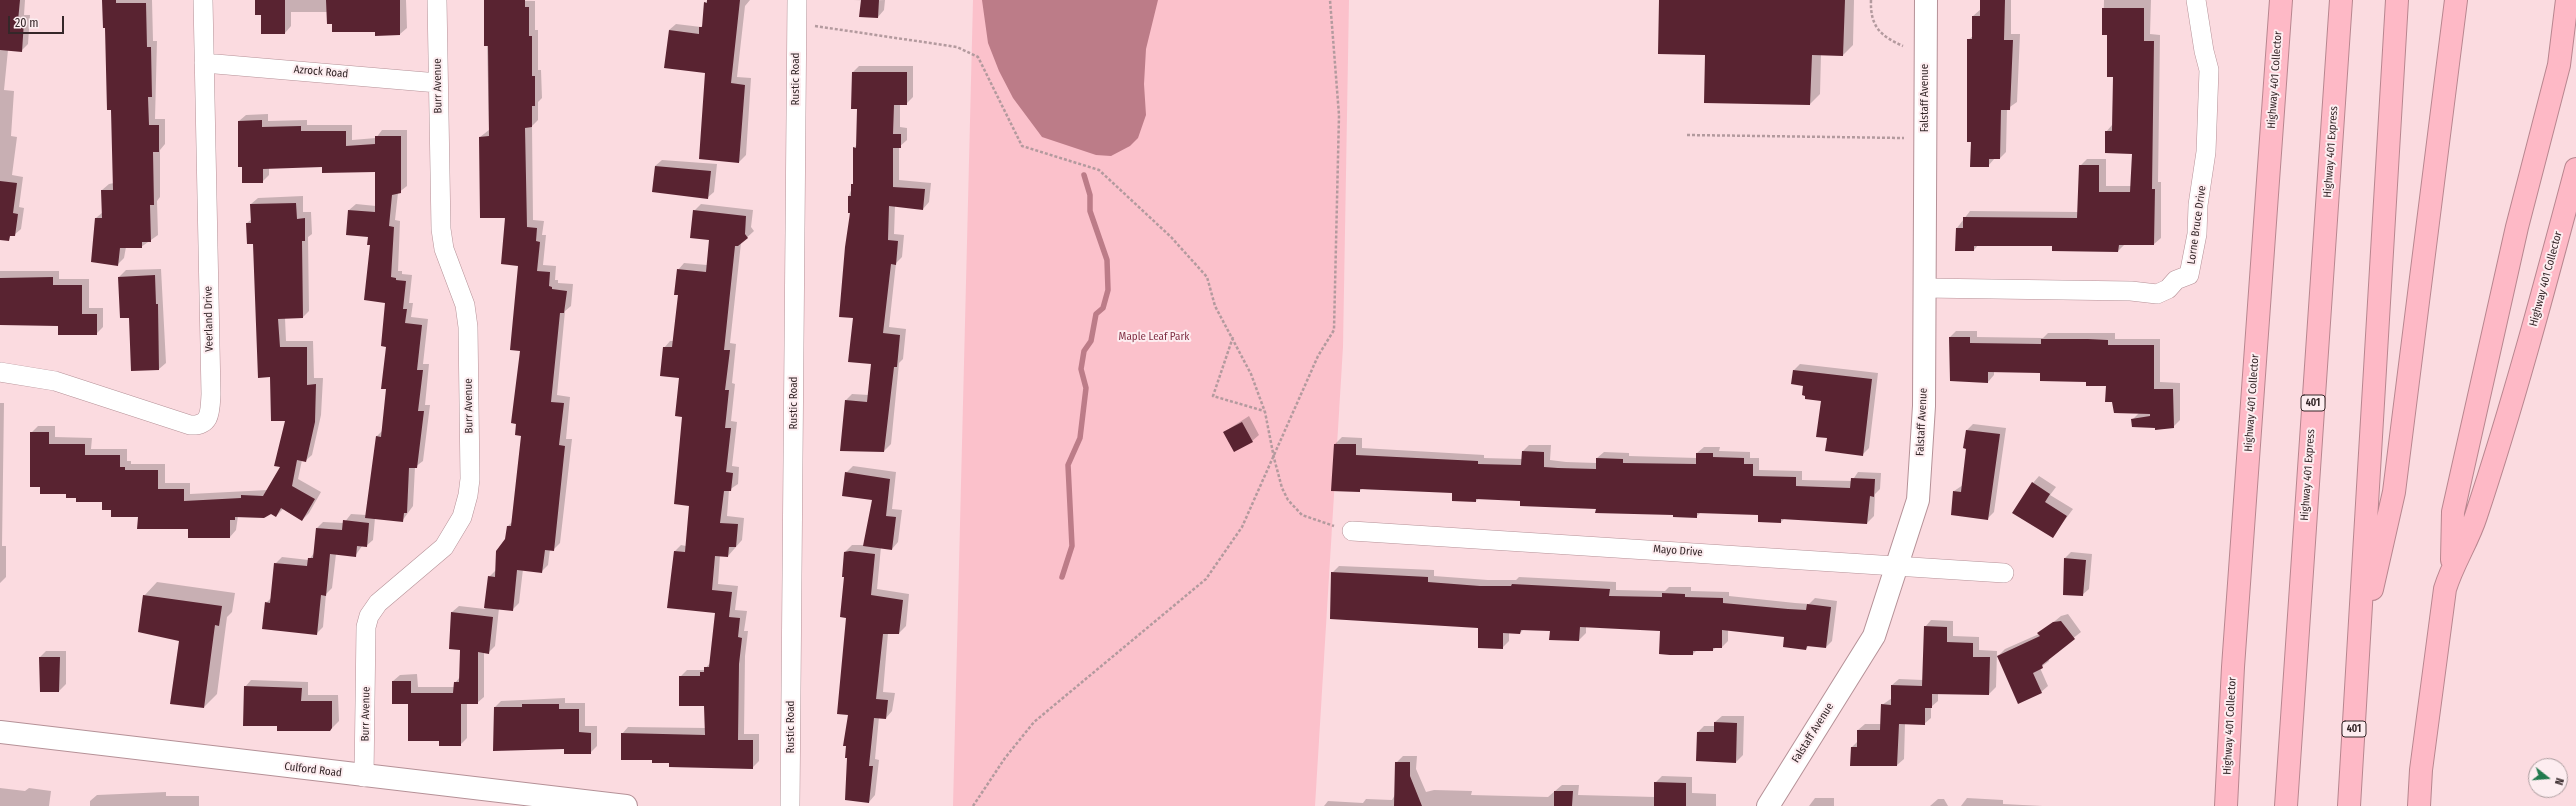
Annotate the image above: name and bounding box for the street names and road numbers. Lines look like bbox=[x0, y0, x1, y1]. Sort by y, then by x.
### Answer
street label: Highway 401 Collector bbox=[2265, 31, 2285, 129]
street label: Rustic Road bbox=[789, 53, 803, 105]
street label: Burr Avenue bbox=[431, 58, 445, 114]
street label: Azrock Road bbox=[293, 63, 349, 81]
street label: Falstaff Avenue bbox=[1918, 64, 1932, 132]
street label: Highway 401 Express bbox=[2321, 106, 2341, 198]
street label: Lorne Bruce Drive bbox=[2185, 185, 2209, 265]
street label: Highway 401 Collector bbox=[2527, 230, 2565, 328]
street label: Veerland Drive bbox=[202, 286, 216, 352]
street label: Highway 401 Collector bbox=[2242, 354, 2262, 452]
street label: Rustic Road bbox=[787, 377, 801, 429]
street label: Burr Avenue bbox=[462, 378, 476, 434]
street label: Falstaff Avenue bbox=[1914, 388, 1930, 456]
road number: 401 bbox=[2301, 395, 2325, 411]
street label: Highway 401 Express bbox=[2298, 429, 2318, 521]
street label: Mayo Drive bbox=[1653, 543, 1703, 559]
street label: Highway 401 Collector bbox=[2221, 677, 2239, 775]
street label: Burr Avenue bbox=[359, 686, 373, 742]
street label: Rustic Road bbox=[784, 701, 798, 753]
street label: Falstaff Avenue bbox=[1789, 701, 1837, 765]
road number: 401 bbox=[2342, 721, 2366, 737]
street label: Culford Road bbox=[283, 760, 343, 780]

